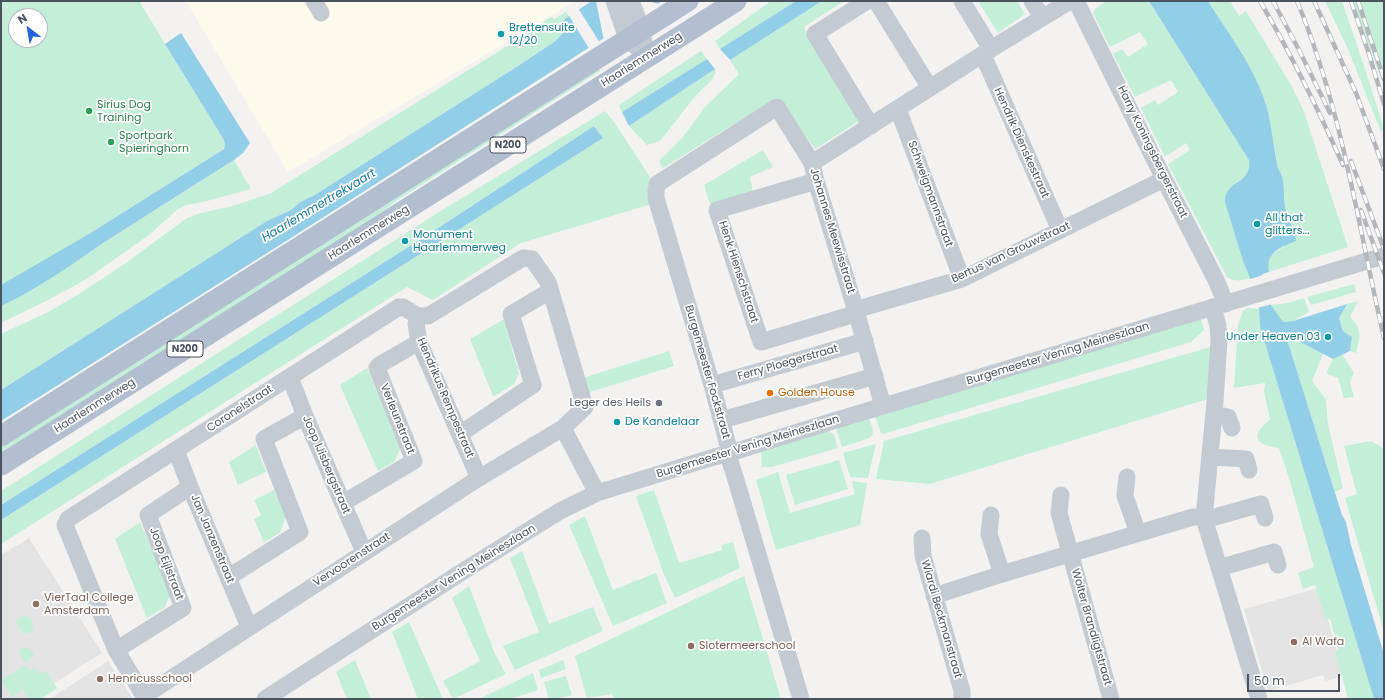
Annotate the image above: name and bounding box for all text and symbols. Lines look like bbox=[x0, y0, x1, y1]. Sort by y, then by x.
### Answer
north arrow bbox=[8, 8, 48, 48]
text: N bbox=[15, 10, 30, 28]
place label: Brettensuite 12/20 bbox=[509, 21, 575, 47]
marker: Brettensuite 12/20 bbox=[496, 29, 506, 39]
street label: Haarlemmerweg bbox=[599, 30, 685, 90]
street label: Harry Koningsbergerstraat bbox=[1114, 84, 1190, 220]
street label: Hendrik Dienskestraat bbox=[991, 86, 1051, 200]
place label: Sirius Dog Training bbox=[97, 98, 151, 124]
marker: Sirius Dog Training bbox=[84, 106, 94, 116]
place label: Sportpark Spieringhorn bbox=[119, 129, 189, 155]
marker: Sportpark Spieringhorn bbox=[106, 137, 116, 147]
road number: N200 bbox=[490, 137, 526, 153]
street label: Schweigmannstraat bbox=[905, 139, 955, 249]
water label: Haarlemmertrekvaart bbox=[259, 166, 379, 246]
street label: Johannes Meewisstraat bbox=[807, 167, 857, 295]
street label: Haarlemmerweg bbox=[326, 203, 412, 263]
place label: All that glitters... bbox=[1265, 211, 1309, 237]
street label: Henk Hienschstraat bbox=[715, 219, 761, 325]
marker: All that glitters... bbox=[1252, 219, 1262, 229]
street label: Bertus van Grouwstraat bbox=[950, 220, 1072, 286]
place label: Monument Haarlemmerweg bbox=[413, 228, 506, 254]
marker: Monument Haarlemmerweg bbox=[400, 236, 410, 246]
street label: Burgemeester Fockstraat bbox=[682, 304, 732, 440]
street label: Burgemeester Vening Meineszlaan bbox=[965, 320, 1151, 388]
place label: Under Heaven 03 bbox=[1226, 330, 1320, 344]
marker: Under Heaven 03 bbox=[1323, 332, 1333, 342]
street label: Hendrikus Rempestraat bbox=[414, 336, 476, 460]
road number: N200 bbox=[167, 341, 203, 357]
street label: Ferry Ploegerstraat bbox=[736, 342, 840, 384]
street label: Haarlemmerweg bbox=[52, 376, 138, 436]
street label: Verleunstraat bbox=[377, 382, 417, 456]
street label: Coronelstraat bbox=[205, 383, 275, 435]
place label: Golden House bbox=[778, 386, 855, 400]
marker: Golden House bbox=[765, 388, 775, 398]
place label: Leger des Heils bbox=[570, 396, 651, 410]
marker: Leger des Heils bbox=[654, 398, 664, 408]
street label: Burgemeester Vening Meineszlaan bbox=[655, 413, 841, 481]
street label: Joop IJisbergstraat bbox=[299, 414, 353, 516]
place label: De Kandelaar bbox=[625, 415, 700, 429]
marker: De Kandelaar bbox=[612, 417, 622, 427]
street label: Jan Janzenstraat bbox=[187, 493, 237, 585]
street label: Burgemeester Vening Meineszlaan bbox=[370, 522, 538, 634]
street label: Joop Eijlstraat bbox=[146, 526, 186, 602]
street label: Vervoorenstraat bbox=[311, 530, 393, 590]
street label: Wiardi Beckmanstraat bbox=[918, 558, 964, 680]
street label: Wolter Brandligtstraat bbox=[1068, 567, 1114, 687]
place label: VierTaal College Amsterdam bbox=[44, 591, 134, 617]
marker: VierTaal College Amsterdam bbox=[31, 599, 41, 609]
place label: Al Wafa bbox=[1302, 635, 1344, 649]
marker: Al Wafa bbox=[1289, 637, 1299, 647]
place label: Slotermeerschool bbox=[699, 639, 795, 653]
marker: Slotermeerschool bbox=[686, 641, 696, 651]
scale bar bbox=[1249, 666, 1342, 692]
place label: Henricusschool bbox=[108, 672, 192, 686]
text: 50 m bbox=[1254, 672, 1285, 689]
marker: Henricusschool bbox=[95, 674, 105, 684]

